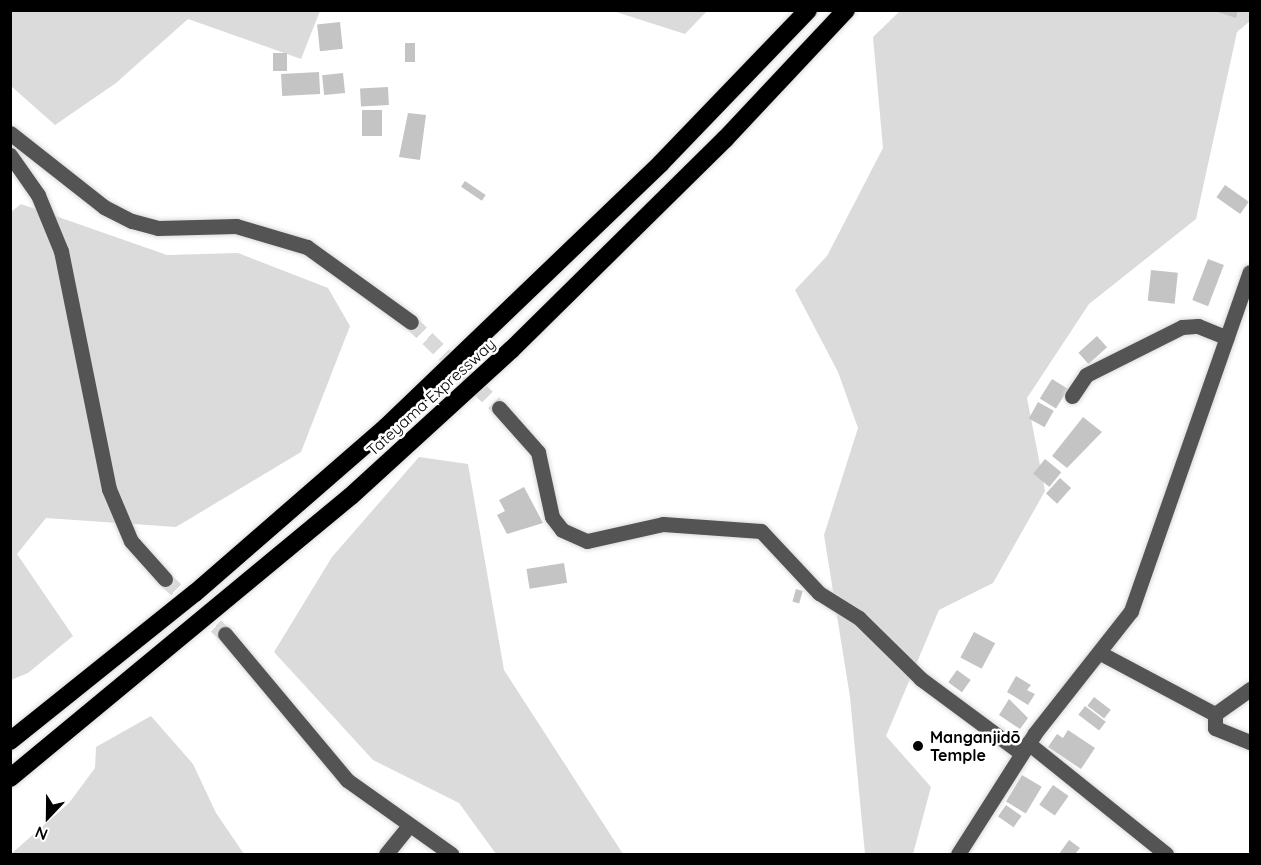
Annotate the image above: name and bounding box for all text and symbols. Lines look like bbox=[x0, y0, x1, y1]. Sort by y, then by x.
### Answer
street label: Tateyama Expressway bbox=[363, 334, 499, 460]
place label: Manganjidō Temple bbox=[930, 727, 1021, 765]
marker: Manganjidō Temple bbox=[911, 739, 925, 753]
north arrow bbox=[18, 787, 78, 847]
text: N bbox=[32, 822, 50, 845]

